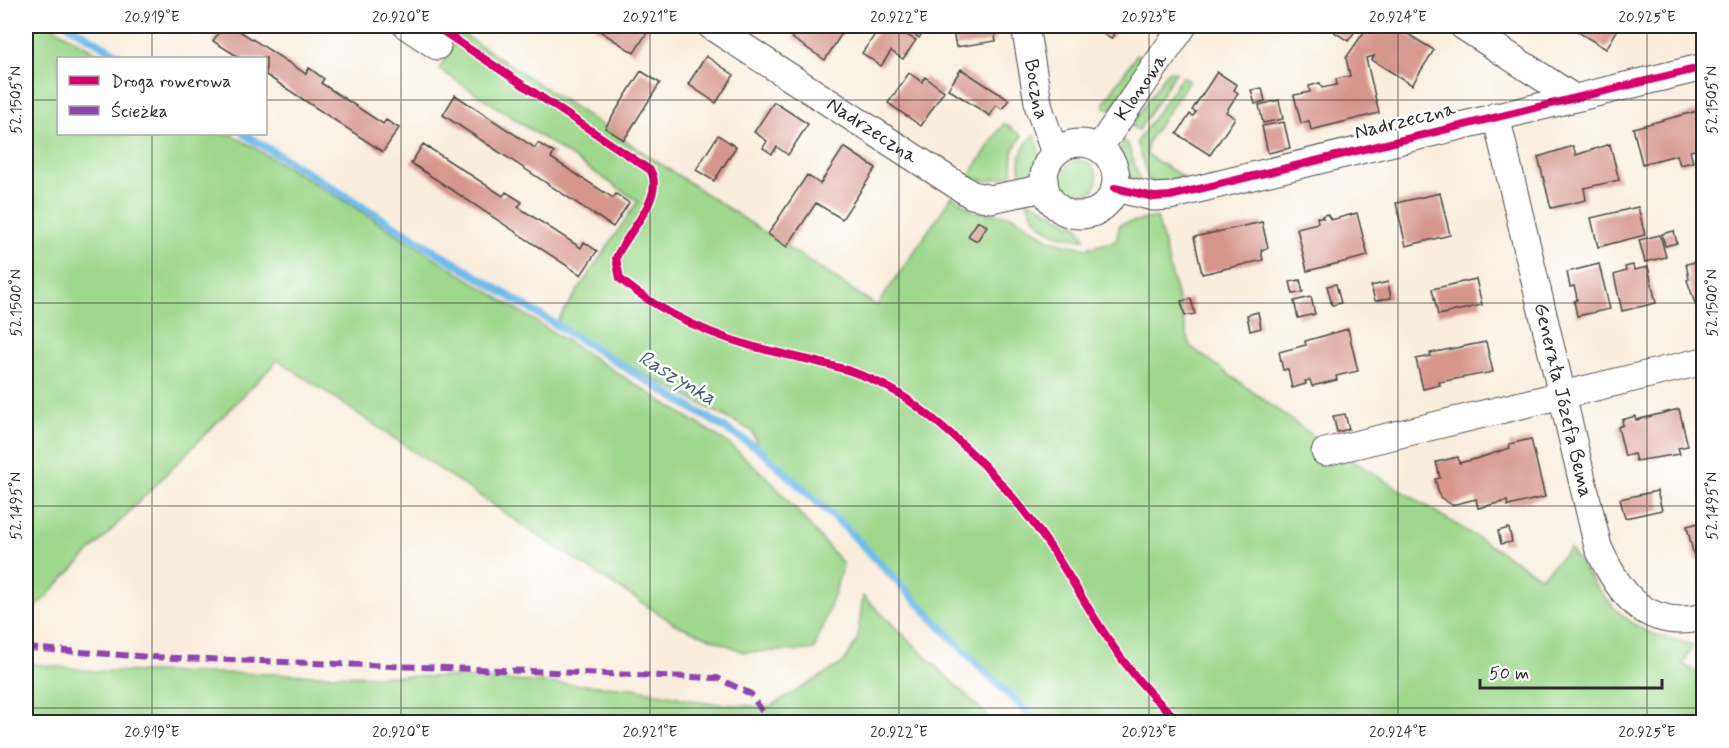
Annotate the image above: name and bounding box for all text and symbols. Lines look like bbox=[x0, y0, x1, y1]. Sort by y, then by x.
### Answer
text: 20.919°E bbox=[125, 8, 180, 28]
text: 20.920°E bbox=[372, 8, 430, 28]
text: 20.921°E bbox=[623, 8, 677, 28]
text: 20.922°E bbox=[870, 8, 928, 28]
text: 20.923°E bbox=[1122, 8, 1177, 28]
text: 20.924°E bbox=[1369, 8, 1427, 28]
text: 20.925°E bbox=[1619, 8, 1676, 28]
street label: Klonowa bbox=[1108, 47, 1174, 126]
legend bbox=[57, 57, 267, 135]
street label: Boczna bbox=[1017, 57, 1055, 123]
text: 52.1505°N bbox=[7, 66, 27, 134]
text: 52.1505°N bbox=[1703, 66, 1723, 134]
text: Droga rowerowa bbox=[111, 70, 231, 94]
street label: Nadrzeczna bbox=[821, 91, 924, 170]
street label: Nadrzeczna bbox=[1352, 95, 1459, 147]
text: Ścieżka bbox=[111, 100, 168, 124]
text: 52.1500°N bbox=[7, 269, 27, 337]
text: 52.1500°N bbox=[1703, 269, 1723, 337]
street label: Generała Józefa Bema bbox=[1527, 300, 1599, 500]
water label: Raszynka bbox=[633, 344, 721, 412]
text: 52.1495°N bbox=[7, 472, 27, 540]
text: 52.1495°N bbox=[1703, 472, 1723, 540]
scale bar bbox=[1480, 652, 1662, 690]
text: 50 m bbox=[1489, 662, 1529, 686]
text: 20.919°E bbox=[125, 723, 180, 743]
text: 20.920°E bbox=[372, 723, 430, 743]
text: 20.921°E bbox=[623, 723, 677, 743]
text: 20.922°E bbox=[870, 723, 928, 743]
text: 20.923°E bbox=[1122, 723, 1177, 743]
text: 20.924°E bbox=[1369, 723, 1427, 743]
text: 20.925°E bbox=[1619, 723, 1676, 743]

